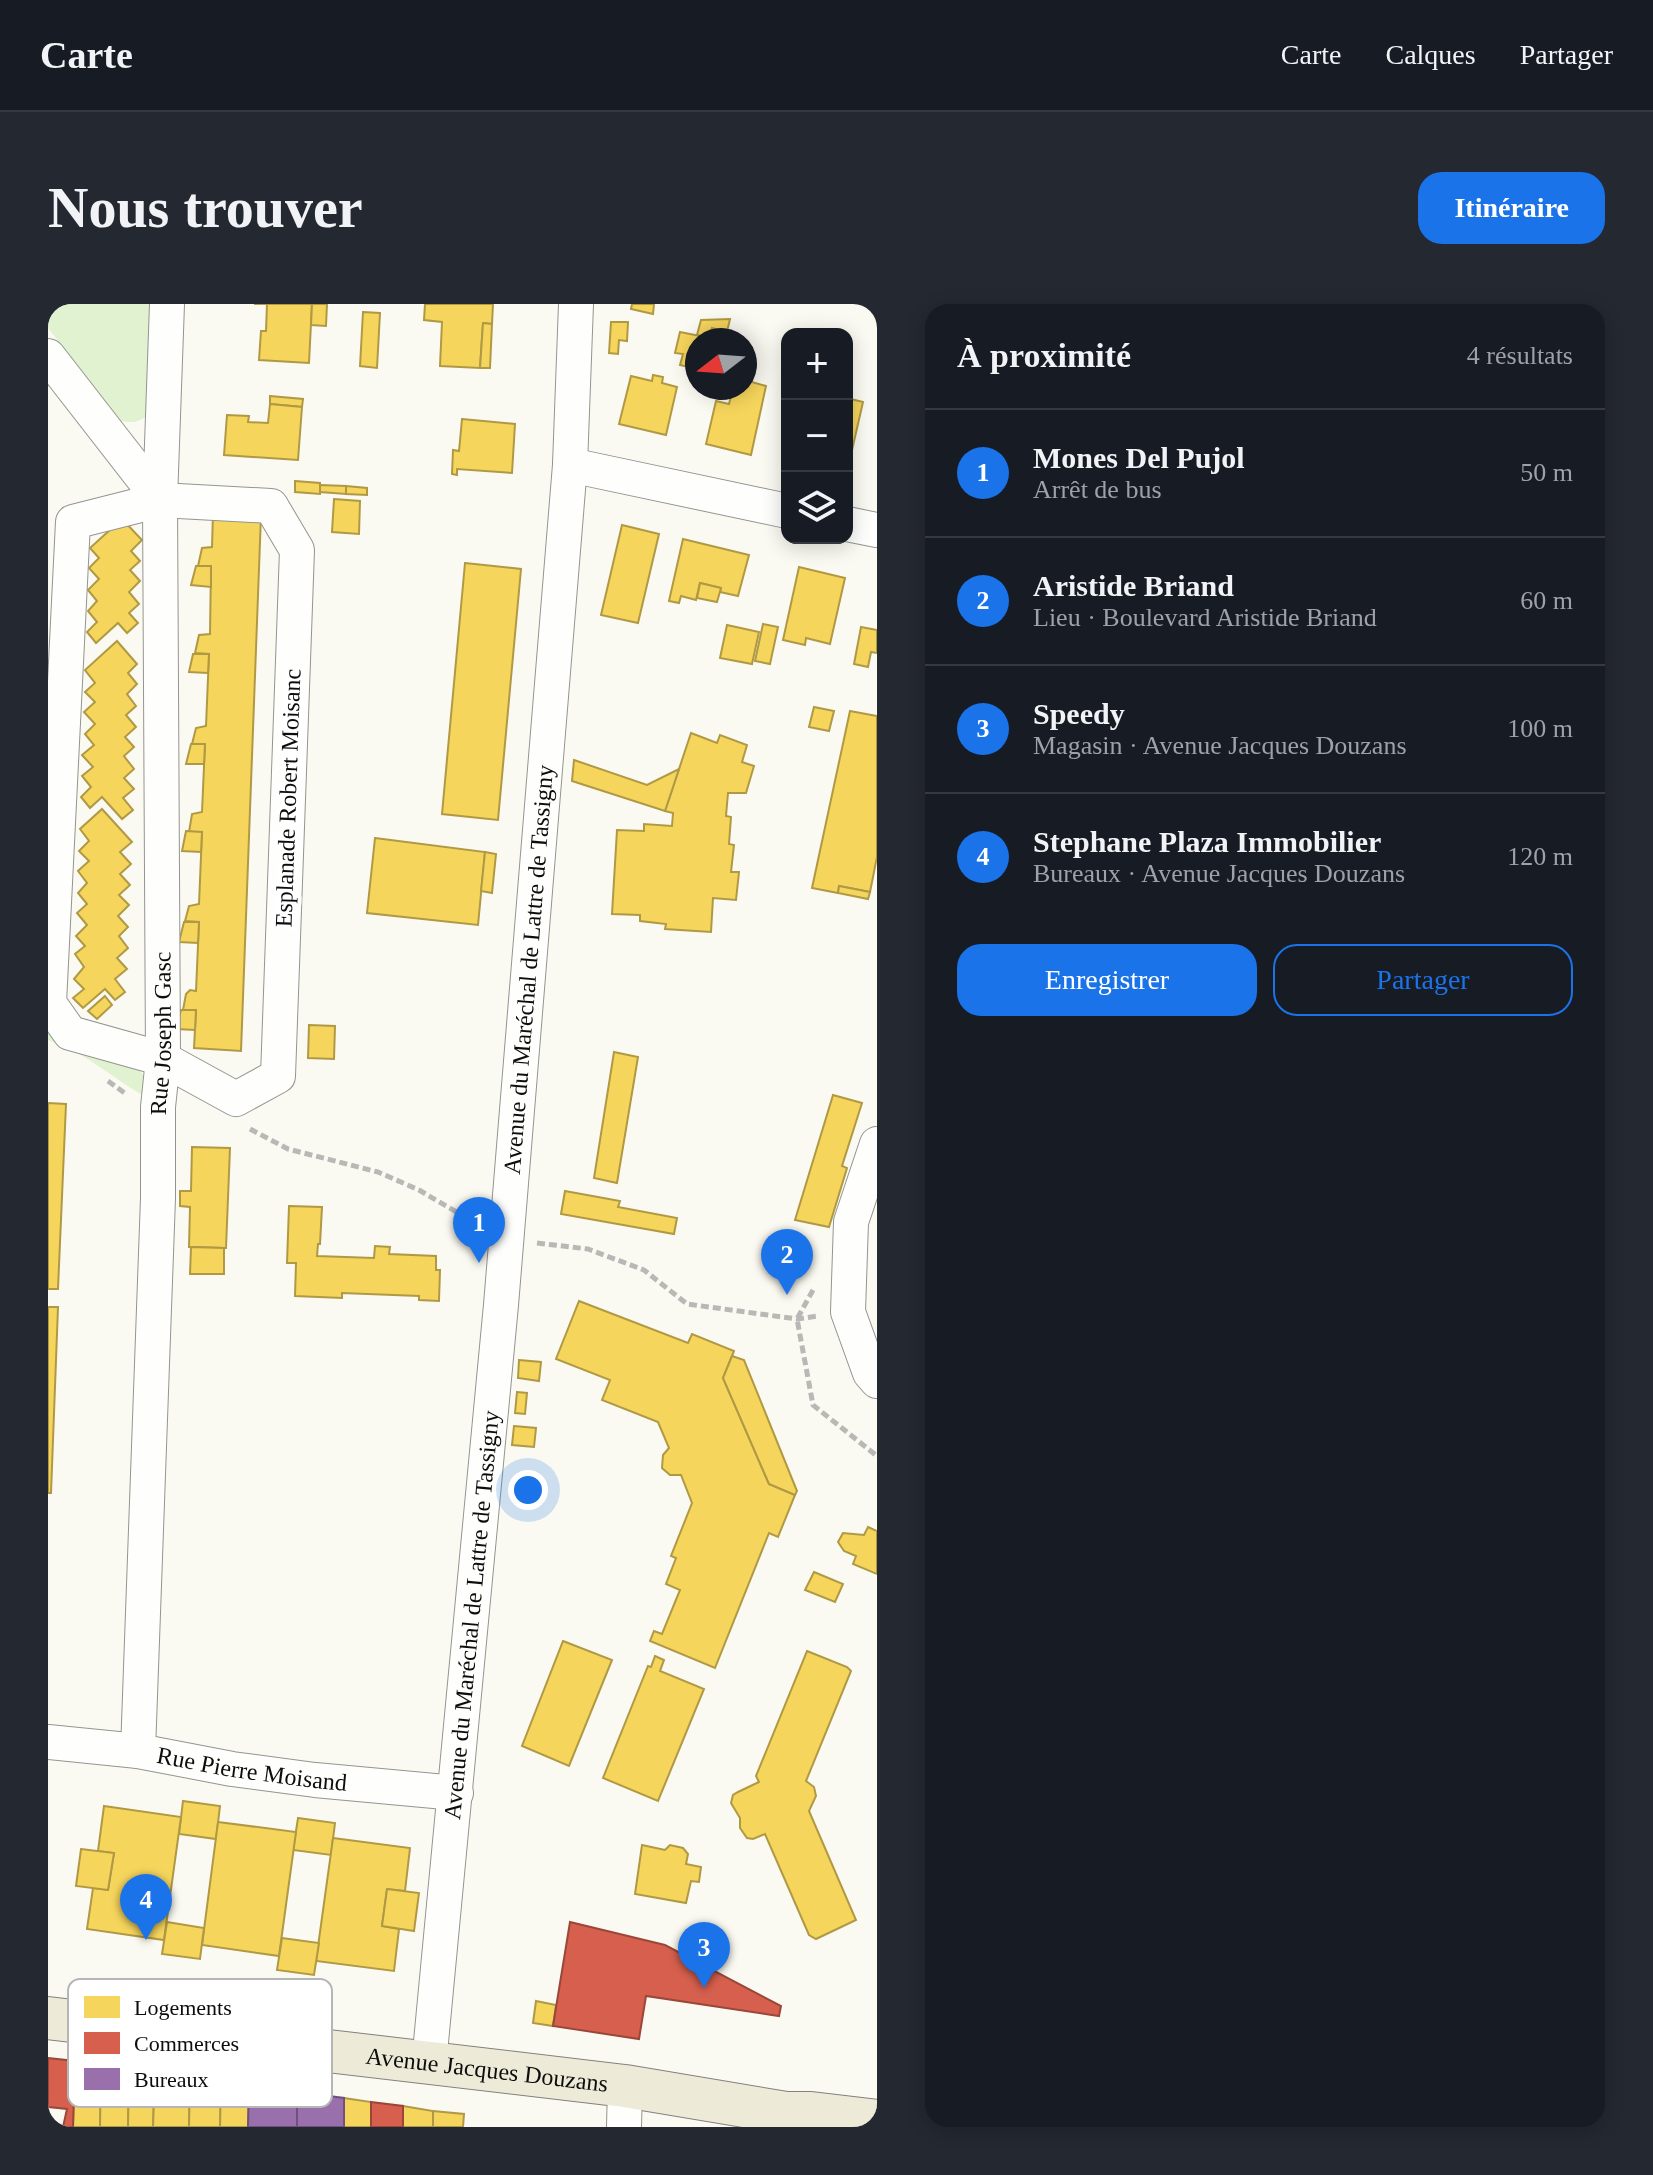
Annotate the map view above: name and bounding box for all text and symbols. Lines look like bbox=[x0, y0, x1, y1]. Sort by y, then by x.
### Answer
text: Carte bbox=[40, 34, 133, 76]
text: Carte bbox=[1281, 39, 1341, 70]
text: Calques bbox=[1385, 39, 1476, 70]
text: Partager bbox=[1520, 39, 1613, 70]
button: Itinéraire bbox=[1418, 172, 1605, 244]
text: Nous trouver bbox=[48, 177, 363, 239]
north arrow bbox=[685, 328, 757, 400]
map controls bbox=[781, 328, 853, 544]
button: + bbox=[781, 328, 853, 400]
text: À proximité bbox=[957, 337, 1131, 374]
text: 4 résultats bbox=[1467, 341, 1573, 370]
button: − bbox=[781, 400, 853, 472]
text: Mones Del Pujol bbox=[1033, 441, 1245, 474]
text: 1 bbox=[977, 458, 990, 487]
text: 50 m bbox=[1520, 458, 1573, 487]
button: layers bbox=[781, 472, 853, 544]
text: Arrêt de bus bbox=[1033, 475, 1162, 504]
text: Aristide Briand bbox=[1033, 569, 1234, 602]
text: 2 bbox=[977, 586, 990, 615]
text: 60 m bbox=[1520, 586, 1573, 615]
text: Lieu · Boulevard Aristide Briand bbox=[1033, 603, 1377, 632]
street label: Esplanade Robert Moisanc bbox=[270, 668, 306, 928]
text: Speedy bbox=[1033, 697, 1125, 730]
text: 3 bbox=[977, 714, 990, 743]
text: 100 m bbox=[1507, 714, 1573, 743]
text: Magasin · Avenue Jacques Douzans bbox=[1033, 731, 1407, 760]
street label: Avenue du Maréchal de Lattre de Tassigny bbox=[499, 764, 558, 1175]
text: Stephane Plaza Immobilier bbox=[1033, 825, 1381, 858]
text: 4 bbox=[977, 842, 990, 871]
text: 120 m bbox=[1507, 842, 1573, 871]
text: Bureaux · Avenue Jacques Douzans bbox=[1033, 859, 1405, 888]
button: Enregistrer bbox=[957, 944, 1257, 1016]
button: Partager bbox=[1273, 944, 1573, 1016]
street label: Rue Joseph Gasc bbox=[145, 952, 176, 1115]
pin: 1 bbox=[453, 1197, 505, 1263]
pin: 2 bbox=[761, 1229, 813, 1295]
street label: Avenue du Maréchal de Lattre de Tassigny bbox=[439, 1409, 504, 1821]
your location bbox=[508, 1470, 548, 1510]
street label: Rue Pierre Moisand bbox=[155, 1742, 348, 1796]
pin: 4 bbox=[120, 1874, 172, 1940]
pin: 3 bbox=[678, 1922, 730, 1988]
legend bbox=[68, 1979, 332, 2107]
text: Logements bbox=[134, 1995, 232, 2020]
text: Commerces bbox=[134, 2031, 239, 2056]
street label: Avenue Jacques Douzans bbox=[365, 2043, 609, 2097]
text: Bureaux bbox=[134, 2067, 209, 2092]

